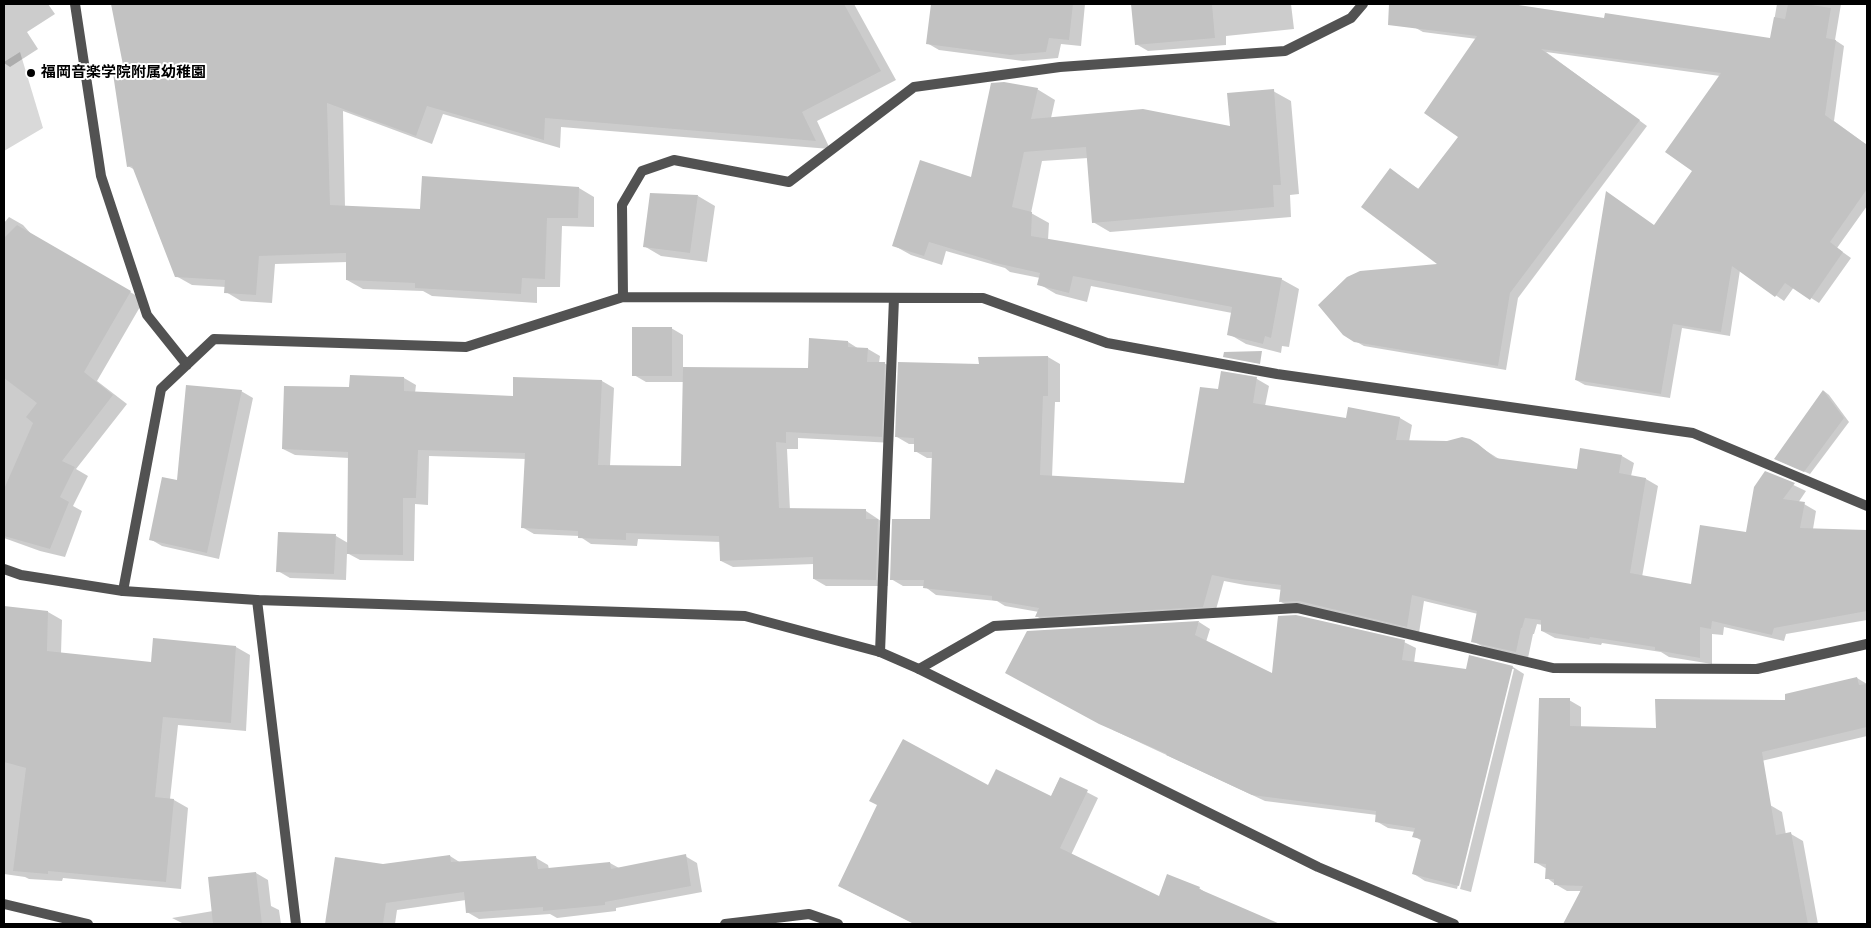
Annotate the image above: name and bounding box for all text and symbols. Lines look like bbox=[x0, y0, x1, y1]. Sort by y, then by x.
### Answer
place label: 福岡音楽学院附属幼稚園 bbox=[41, 64, 206, 82]
marker: 福岡音楽学院附属幼稚園 bbox=[25, 67, 37, 79]

